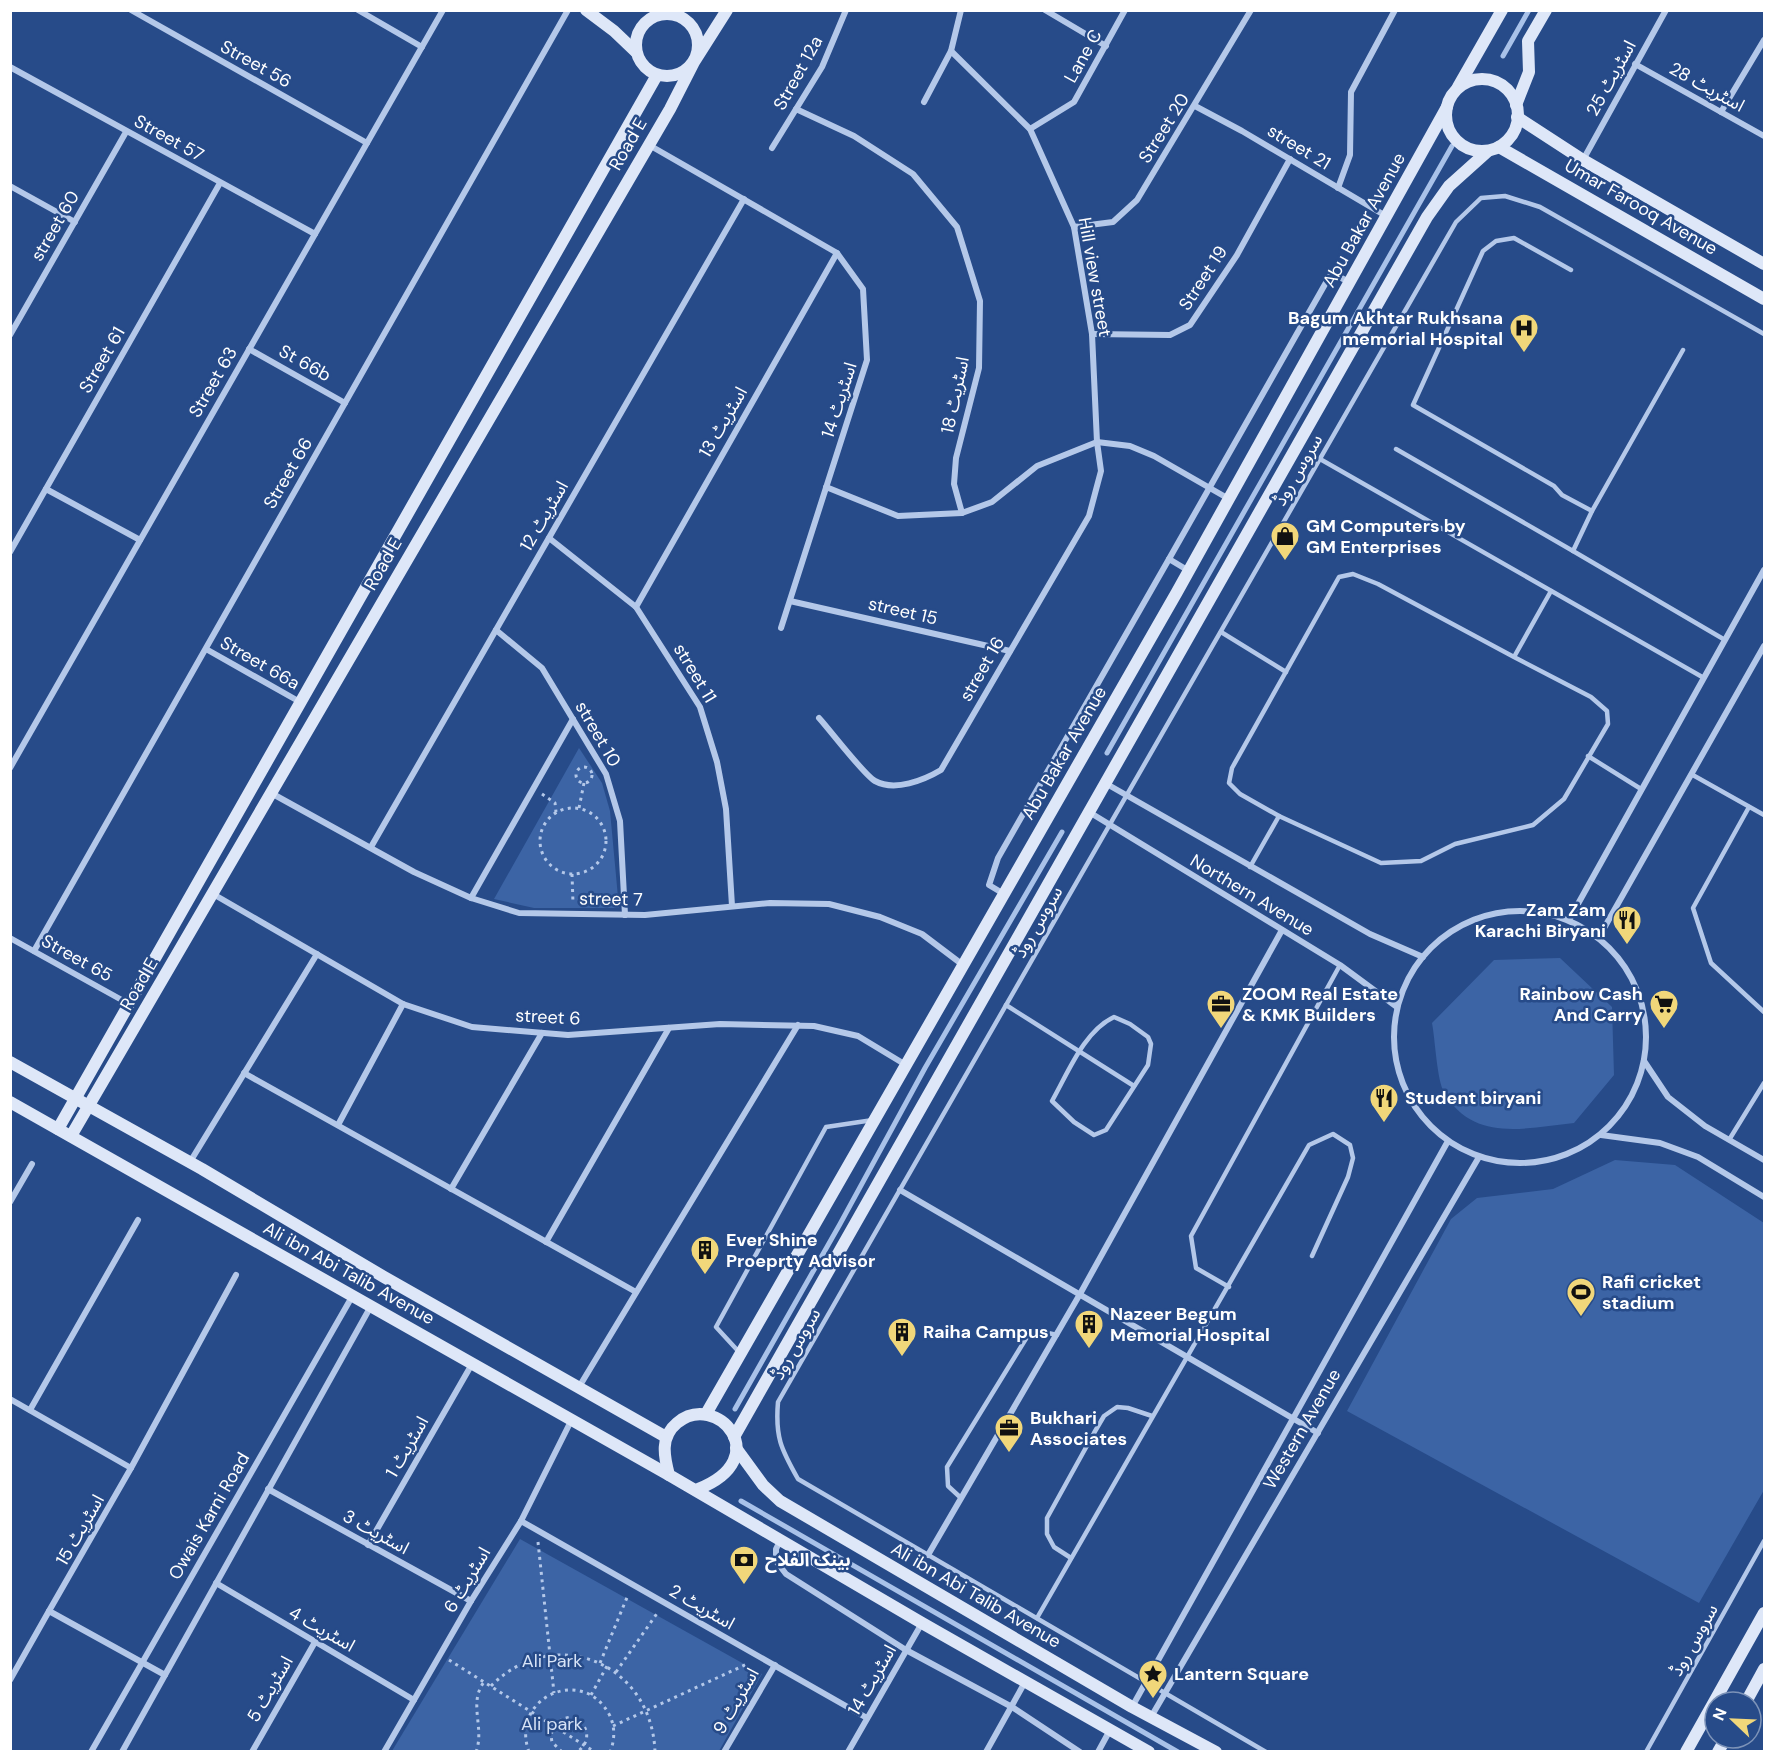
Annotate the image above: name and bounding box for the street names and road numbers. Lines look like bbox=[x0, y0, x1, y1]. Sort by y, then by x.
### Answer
street label: Lane C bbox=[1059, 25, 1107, 87]
street label: Street 12a bbox=[768, 32, 828, 114]
street label: Street 56 bbox=[216, 35, 296, 93]
street label: اسٹریٹ 25 bbox=[1580, 36, 1642, 120]
street label: اسٹریٹ 28 bbox=[1665, 56, 1749, 118]
street label: Street 20 bbox=[1133, 88, 1195, 168]
street label: Street 57 bbox=[130, 109, 208, 167]
street label: Road E bbox=[603, 113, 653, 175]
street label: street 21 bbox=[1263, 119, 1335, 175]
street label: Abu Bakar Avenue bbox=[1317, 148, 1411, 292]
street label: Umar Farooq Avenue bbox=[1560, 153, 1722, 261]
street label: street 60 bbox=[25, 186, 85, 266]
street label: Hill view street bbox=[1073, 215, 1117, 339]
street label: Street 19 bbox=[1173, 241, 1233, 315]
street label: Street 61 bbox=[73, 323, 131, 397]
street label: St 66b bbox=[275, 339, 335, 387]
street label: Street 63 bbox=[183, 342, 243, 422]
street label: اسٹریٹ 18 bbox=[935, 354, 975, 436]
street label: اسٹریٹ 14 bbox=[816, 359, 862, 441]
street label: اسٹریٹ 13 bbox=[693, 382, 753, 462]
street label: سروس روڈ bbox=[1268, 430, 1328, 510]
street label: Street 66 bbox=[258, 433, 318, 513]
street label: اسٹریٹ 12 bbox=[514, 476, 574, 556]
street label: Road E bbox=[358, 533, 408, 595]
street label: street 15 bbox=[866, 591, 940, 631]
street label: Street 66a bbox=[216, 631, 304, 695]
street label: street 16 bbox=[954, 632, 1010, 706]
street label: street 11 bbox=[668, 639, 722, 707]
street label: Abu Bakar Avenue bbox=[1016, 682, 1112, 824]
street label: street 10 bbox=[570, 697, 626, 771]
street label: Northern Avenue bbox=[1186, 849, 1318, 941]
street label: سروس روڈ bbox=[1008, 882, 1068, 962]
street label: street 7 bbox=[579, 886, 643, 912]
street label: Street 65 bbox=[37, 929, 117, 987]
street label: Road E bbox=[114, 953, 164, 1015]
street label: street 6 bbox=[515, 1003, 581, 1031]
street label: Ali ibn Abi Talib Avenue bbox=[259, 1216, 439, 1330]
street label: سروس روڈ bbox=[766, 1304, 826, 1384]
street label: Western Avenue bbox=[1258, 1364, 1346, 1494]
street label: اسٹریٹ 1 bbox=[380, 1412, 434, 1482]
street label: Owais Karni Road bbox=[163, 1448, 255, 1584]
street label: اسٹریٹ 15 bbox=[50, 1490, 110, 1570]
street label: اسٹریٹ 3 bbox=[339, 1504, 413, 1560]
street label: Ali ibn Abi Talib Avenue bbox=[887, 1537, 1065, 1653]
street label: اسٹریٹ 6 bbox=[438, 1543, 496, 1617]
street label: اسٹریٹ 2 bbox=[665, 1579, 739, 1635]
street label: اسٹریٹ 4 bbox=[285, 1600, 359, 1658]
street label: سروس روڈ bbox=[1664, 1600, 1724, 1680]
street label: اسٹریٹ 14 bbox=[842, 1640, 902, 1720]
street label: اسٹریٹ 5 bbox=[241, 1652, 299, 1726]
street label: اسٹریٹ 9 bbox=[707, 1663, 765, 1739]

